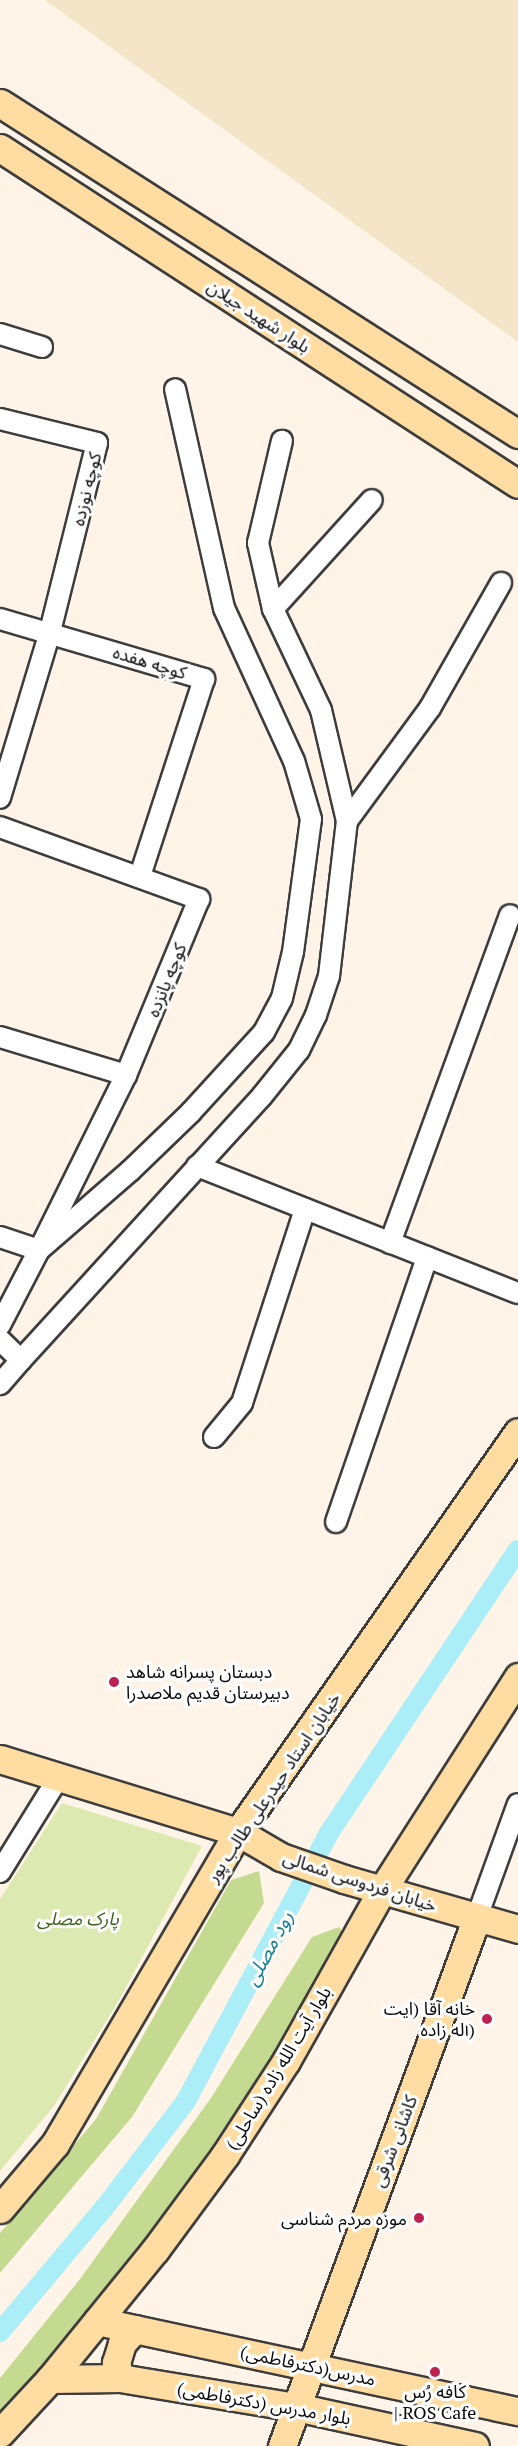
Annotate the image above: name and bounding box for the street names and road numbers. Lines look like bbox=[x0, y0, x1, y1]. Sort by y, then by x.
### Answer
street label: بلوار شهید جیلان bbox=[203, 275, 315, 357]
street label: کوچه نوزده bbox=[66, 450, 106, 528]
street label: کوچه هفده bbox=[111, 641, 189, 683]
street label: کوچه پانزده bbox=[141, 940, 191, 1020]
street label: خیابان استاد حیدرعلی طالب پور bbox=[201, 1688, 345, 1886]
street label: خیابان فردوسی شمالی bbox=[281, 1846, 439, 1916]
street label: بلوار آیت الله زاده (ساحلی) bbox=[221, 1982, 335, 2154]
street label: کاشانی شرقی bbox=[367, 2092, 421, 2190]
street label: مدرس(دکترفاطمی) bbox=[238, 2340, 378, 2390]
street label: بلوار مدرس (دکترفاطمی) bbox=[175, 2377, 353, 2429]

